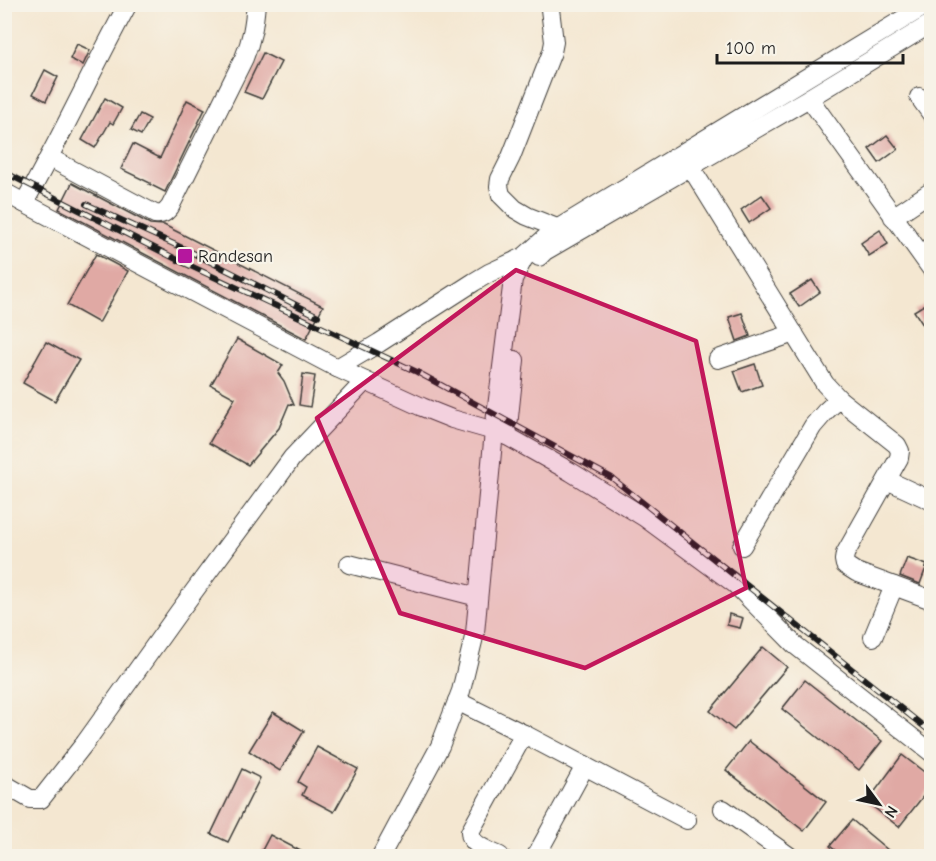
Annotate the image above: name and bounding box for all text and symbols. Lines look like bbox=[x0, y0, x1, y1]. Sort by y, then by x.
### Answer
scale bar bbox=[717, 27, 903, 65]
text: 100 m bbox=[726, 38, 776, 59]
place label: Randesan bbox=[198, 246, 273, 267]
marker: Randesan bbox=[176, 247, 194, 265]
north arrow bbox=[849, 774, 909, 834]
text: N bbox=[880, 802, 901, 821]

